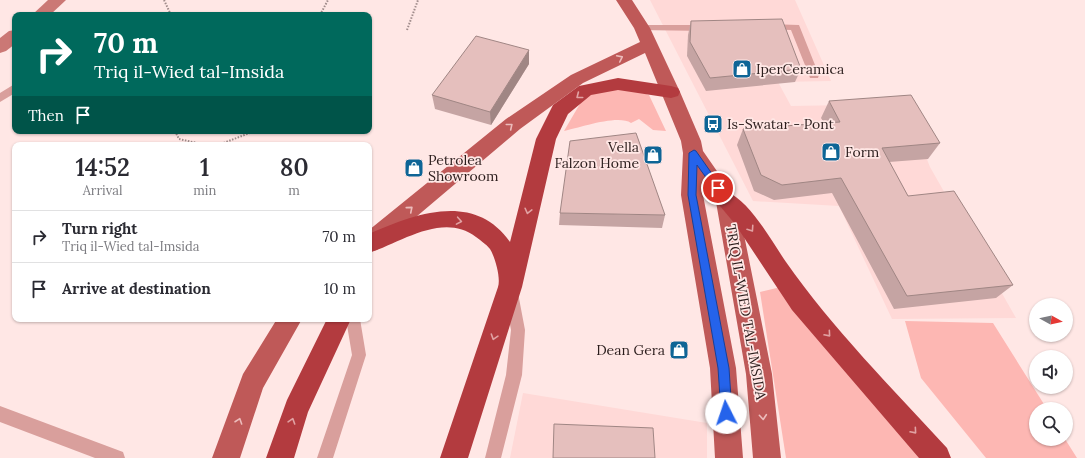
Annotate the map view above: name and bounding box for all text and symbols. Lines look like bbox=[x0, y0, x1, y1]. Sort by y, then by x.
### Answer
text: 70 m bbox=[94, 25, 158, 61]
icon: right bbox=[28, 28, 80, 80]
one-way arrow bbox=[616, 55, 623, 63]
shop icon: IperCeramica bbox=[731, 58, 753, 80]
text: Triq il-Wied tal-Imsida bbox=[94, 60, 284, 83]
place label: IperCeramica bbox=[756, 60, 844, 78]
one-way arrow bbox=[577, 91, 584, 98]
icon: arrive bbox=[72, 104, 94, 126]
text: Then bbox=[28, 106, 64, 125]
bus stop icon: Is-Swatar - Pont bbox=[702, 113, 724, 135]
place label: Is-Swatar - Pont bbox=[727, 115, 835, 133]
one-way arrow bbox=[506, 124, 513, 131]
place label: Vella Falzon Home bbox=[555, 138, 639, 172]
shop icon: Form bbox=[820, 141, 842, 163]
place label: Form bbox=[845, 143, 880, 161]
shop icon: Vella Falzon Home bbox=[642, 144, 664, 166]
place label: Petrolea Showroom bbox=[428, 151, 499, 185]
text: 14:52 bbox=[75, 152, 130, 183]
text: 1 bbox=[200, 152, 209, 183]
text: 80 bbox=[280, 152, 309, 183]
shop icon: Petrolea Showroom bbox=[403, 157, 425, 179]
pin bbox=[701, 171, 735, 205]
icon: arrive bbox=[707, 177, 729, 199]
text: Arrival bbox=[83, 182, 122, 199]
text: min bbox=[193, 182, 216, 199]
text: m bbox=[288, 182, 300, 199]
one-way arrow bbox=[405, 207, 412, 214]
one-way arrow bbox=[525, 208, 533, 214]
one-way arrow bbox=[456, 216, 462, 224]
text: Turn right bbox=[62, 219, 138, 238]
street label: TRIQ IL-WIED TAL-IMSIDA bbox=[722, 223, 770, 401]
one-way arrow bbox=[746, 225, 753, 232]
icon: right bbox=[28, 226, 50, 248]
text: 70 m bbox=[322, 227, 356, 246]
text: Triq il-Wied tal-Imsida bbox=[62, 238, 199, 255]
icon: arrive bbox=[28, 278, 50, 300]
text: Arrive at destination bbox=[62, 279, 211, 298]
text: 10 m bbox=[324, 279, 356, 298]
north arrow bbox=[1029, 298, 1073, 342]
map controls bbox=[1029, 298, 1073, 446]
one-way arrow bbox=[823, 329, 830, 337]
one-way arrow bbox=[490, 333, 498, 340]
shop icon: Dean Gera bbox=[668, 339, 690, 361]
place label: Dean Gera bbox=[596, 341, 665, 359]
button: sound bbox=[1029, 350, 1073, 394]
position arrow bbox=[705, 392, 747, 434]
button: search bbox=[1029, 402, 1073, 446]
one-way arrow bbox=[759, 414, 768, 420]
one-way arrow bbox=[234, 418, 243, 425]
one-way arrow bbox=[287, 418, 296, 425]
one-way arrow bbox=[909, 427, 916, 434]

